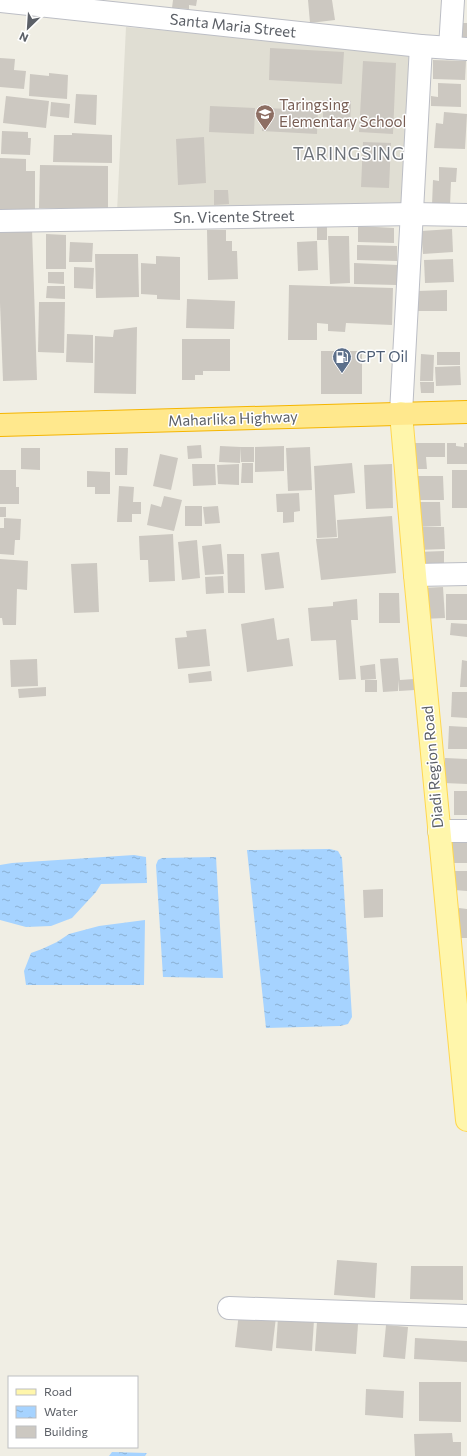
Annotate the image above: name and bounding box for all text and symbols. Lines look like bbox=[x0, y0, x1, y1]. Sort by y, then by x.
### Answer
north arrow bbox=[8, 8, 48, 48]
street label: Santa Maria Street bbox=[169, 9, 297, 41]
text: N bbox=[17, 30, 30, 45]
place label: Taringsing Elementary School bbox=[279, 95, 406, 130]
school or university icon: Taringsing Elementary School bbox=[254, 103, 276, 131]
district label: TARINGSING bbox=[293, 143, 405, 164]
street label: Sn. Vicente Street bbox=[173, 206, 295, 226]
fuel station icon: CPT Oil bbox=[331, 346, 353, 374]
place label: CPT Oil bbox=[356, 347, 408, 365]
street label: Maharlika Highway bbox=[168, 407, 298, 429]
street label: Diadi Region Road bbox=[418, 705, 446, 829]
legend bbox=[8, 1376, 138, 1448]
text: Road bbox=[44, 1384, 72, 1398]
text: Water bbox=[44, 1404, 78, 1418]
text: Building bbox=[44, 1424, 88, 1438]

